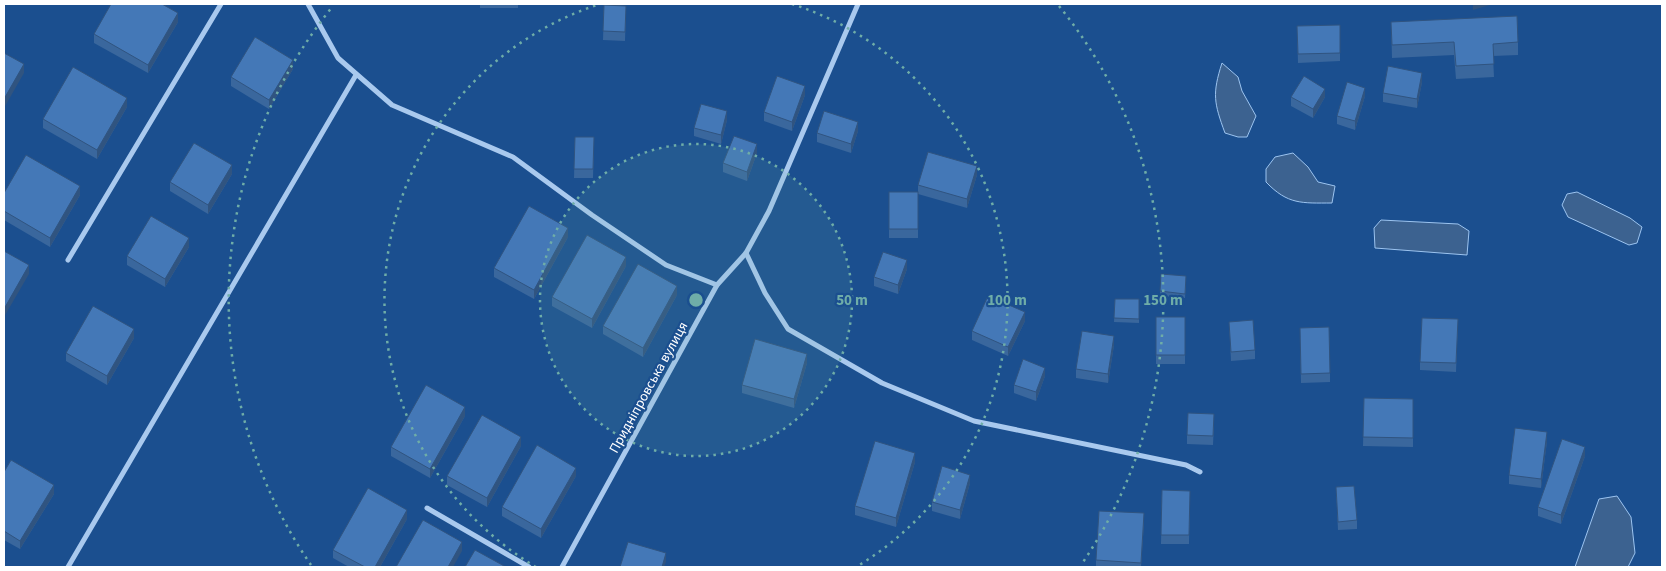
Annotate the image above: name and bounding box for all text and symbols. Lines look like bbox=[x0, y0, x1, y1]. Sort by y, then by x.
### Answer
text: 50 m bbox=[836, 290, 868, 311]
text: 100 m bbox=[987, 290, 1027, 311]
text: 150 m bbox=[1143, 290, 1183, 311]
centre of rings bbox=[687, 291, 705, 309]
street label: Придніпровська вулиця bbox=[604, 318, 693, 457]

